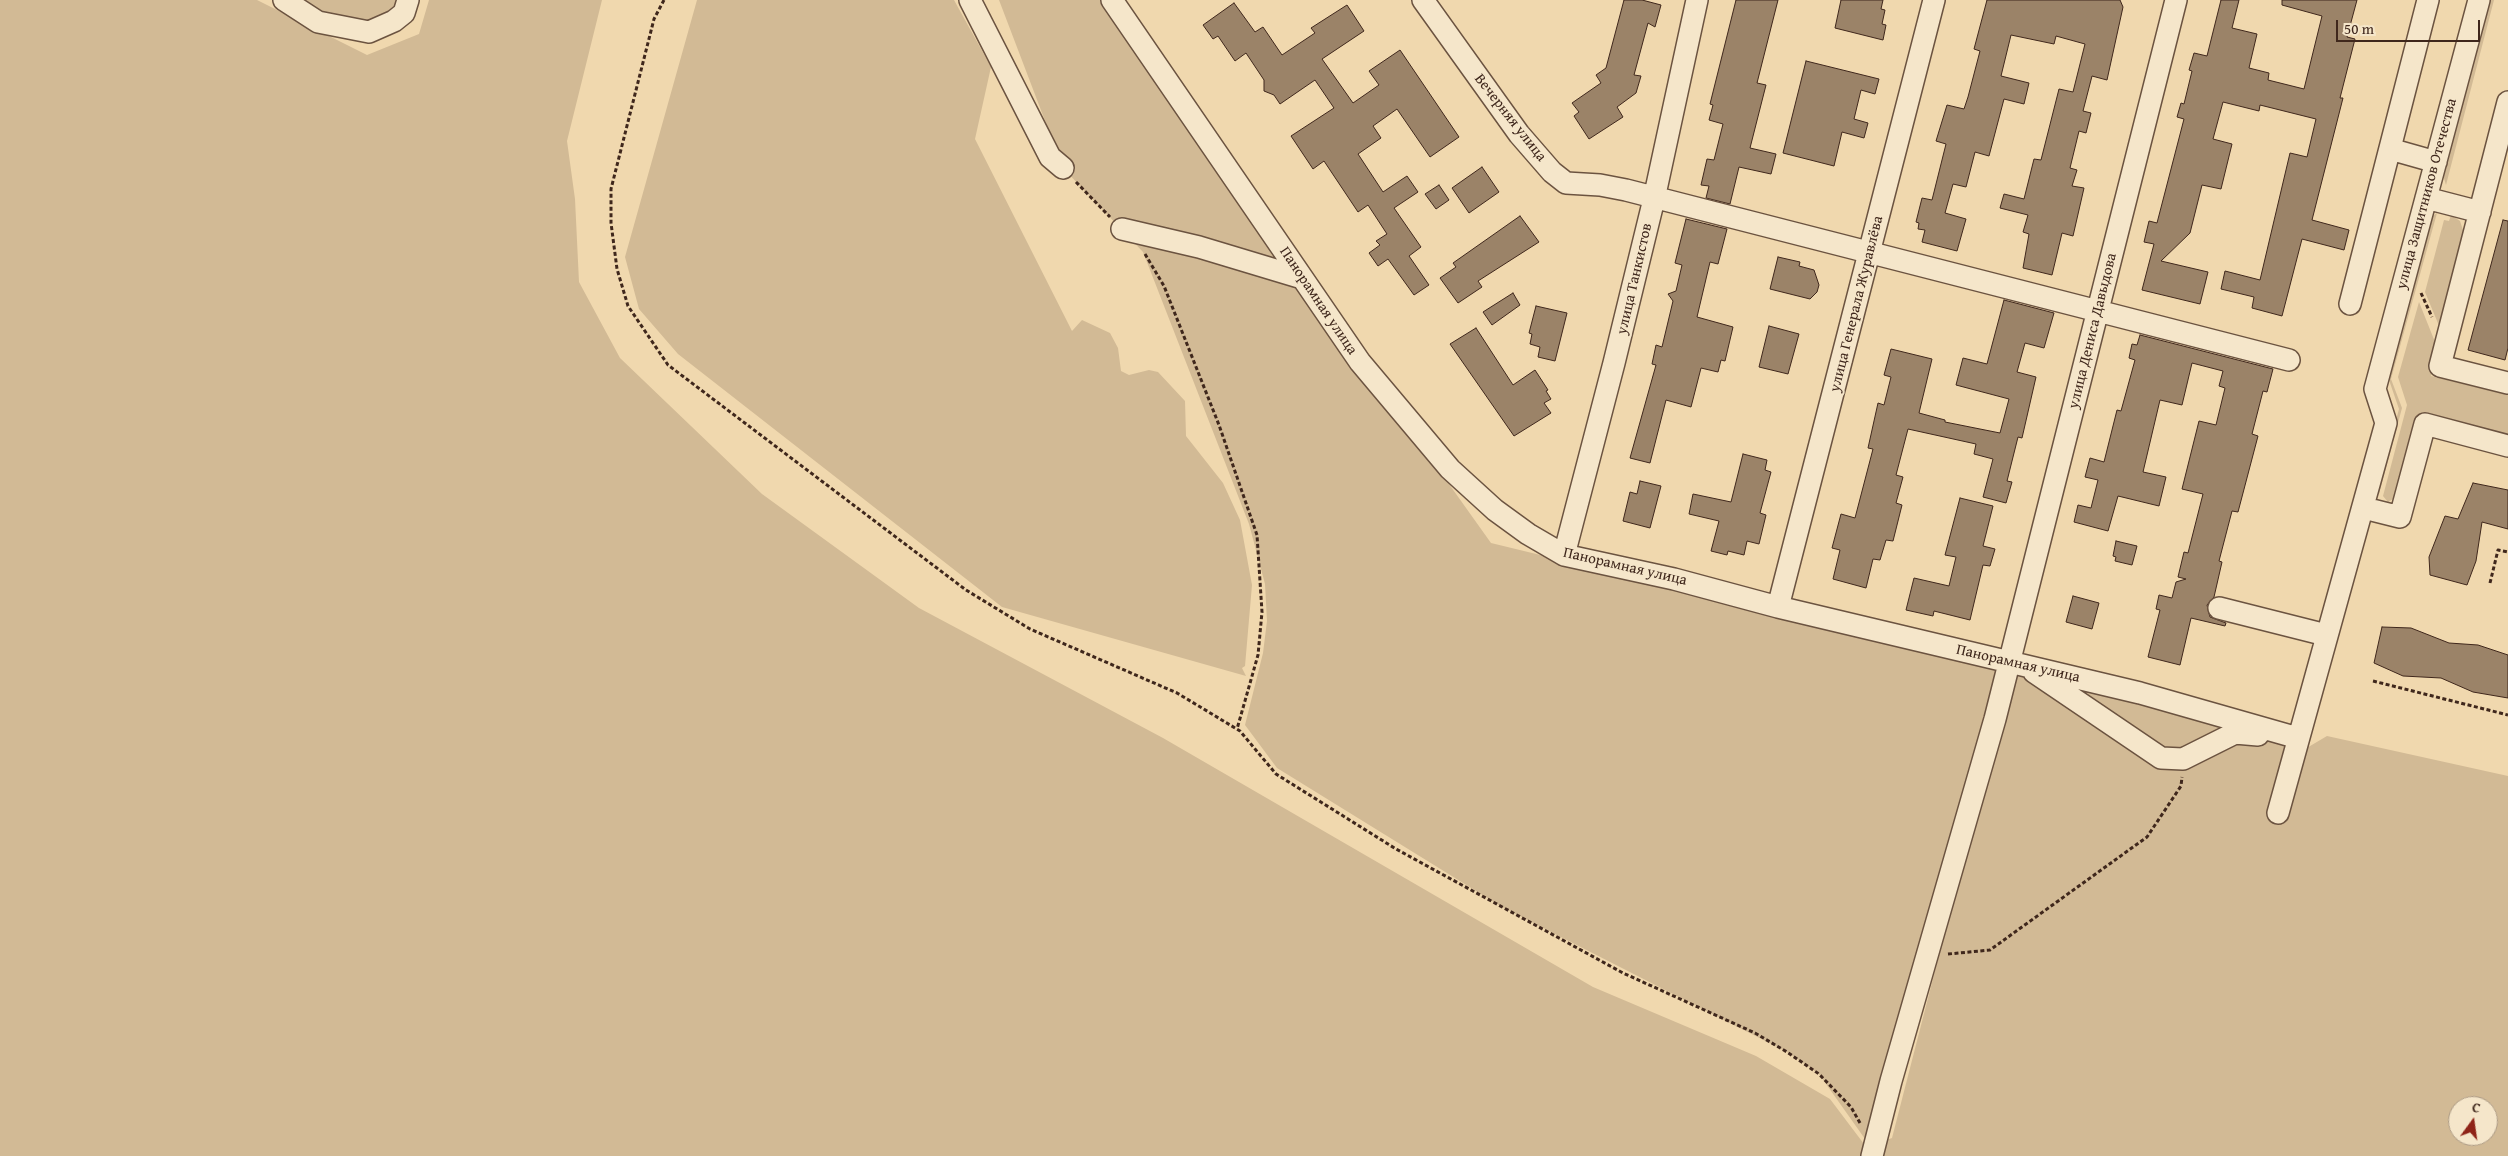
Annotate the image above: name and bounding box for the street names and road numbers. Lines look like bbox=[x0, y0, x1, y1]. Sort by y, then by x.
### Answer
street label: Вечерняя улица bbox=[1470, 71, 1550, 165]
street label: улица Защитников Отечества bbox=[2393, 97, 2461, 291]
street label: улица Генерала Журавлёва bbox=[1826, 214, 1888, 394]
street label: улица Танкистов bbox=[1613, 222, 1657, 336]
street label: Панорамная улица bbox=[1275, 244, 1361, 358]
street label: улица Дениса Давыдова bbox=[2065, 251, 2121, 411]
street label: Панорамная улица bbox=[1561, 544, 1689, 590]
street label: Панорамная улица bbox=[1954, 641, 2082, 687]

